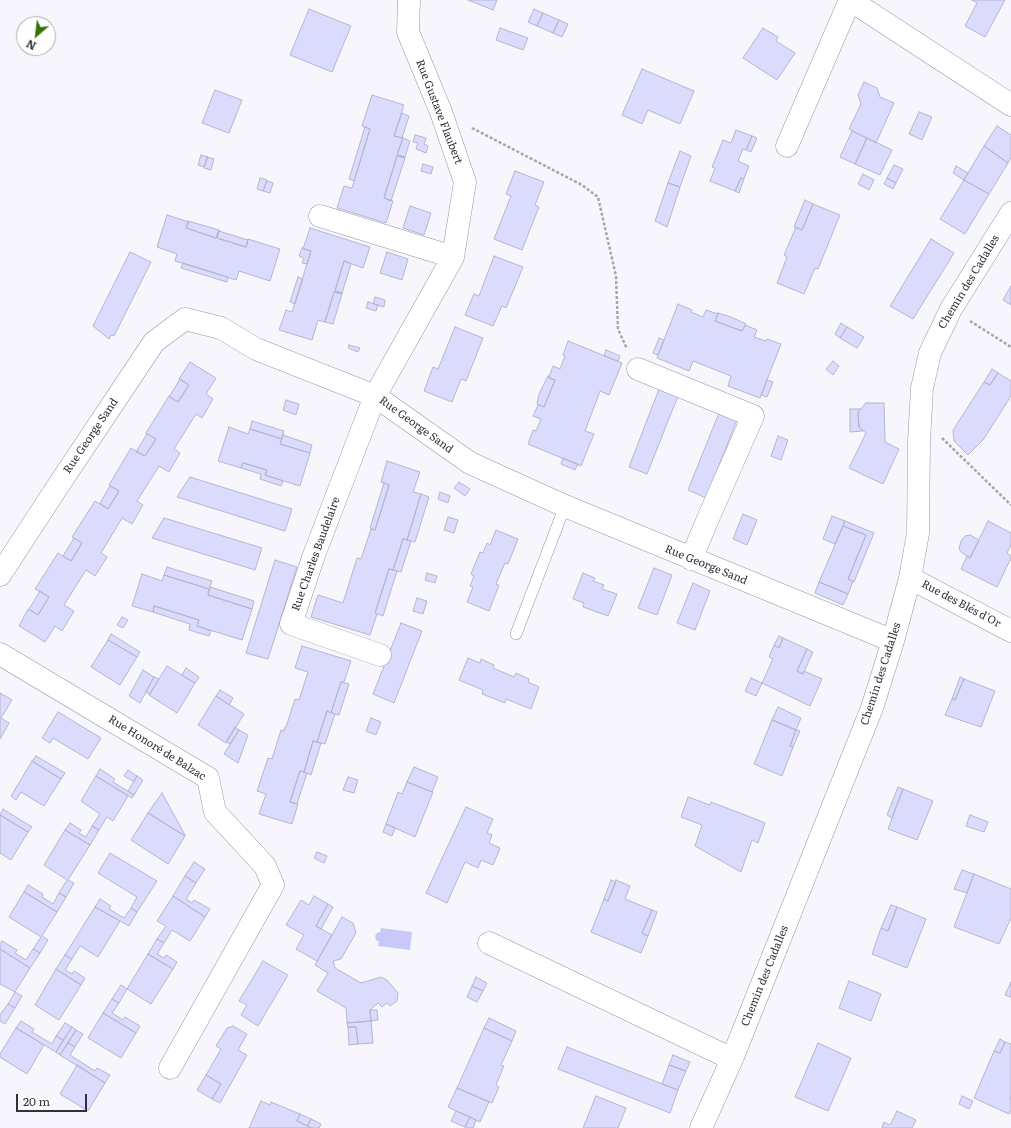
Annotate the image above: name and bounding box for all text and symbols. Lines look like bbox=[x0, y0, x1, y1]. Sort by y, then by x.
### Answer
north arrow bbox=[16, 16, 56, 56]
text: N bbox=[23, 36, 39, 55]
street label: Rue Gustave Flaubert bbox=[413, 58, 465, 166]
street label: Chemin des Cadalles bbox=[936, 233, 1002, 331]
street label: Rue George Sand bbox=[377, 394, 455, 456]
street label: Rue George Sand bbox=[61, 396, 121, 476]
street label: Rue Charles Baudelaire bbox=[289, 495, 343, 613]
street label: Rue George Sand bbox=[663, 542, 749, 588]
street label: Rue des Blés d'Or bbox=[919, 578, 1003, 630]
street label: Chemin des Cadalles bbox=[858, 621, 904, 727]
street label: Rue Honoré de Balzac bbox=[106, 713, 208, 783]
street label: Chemin des Cadalles bbox=[739, 924, 791, 1028]
scale bar bbox=[18, 1086, 89, 1112]
text: 20 m bbox=[23, 1092, 50, 1110]

